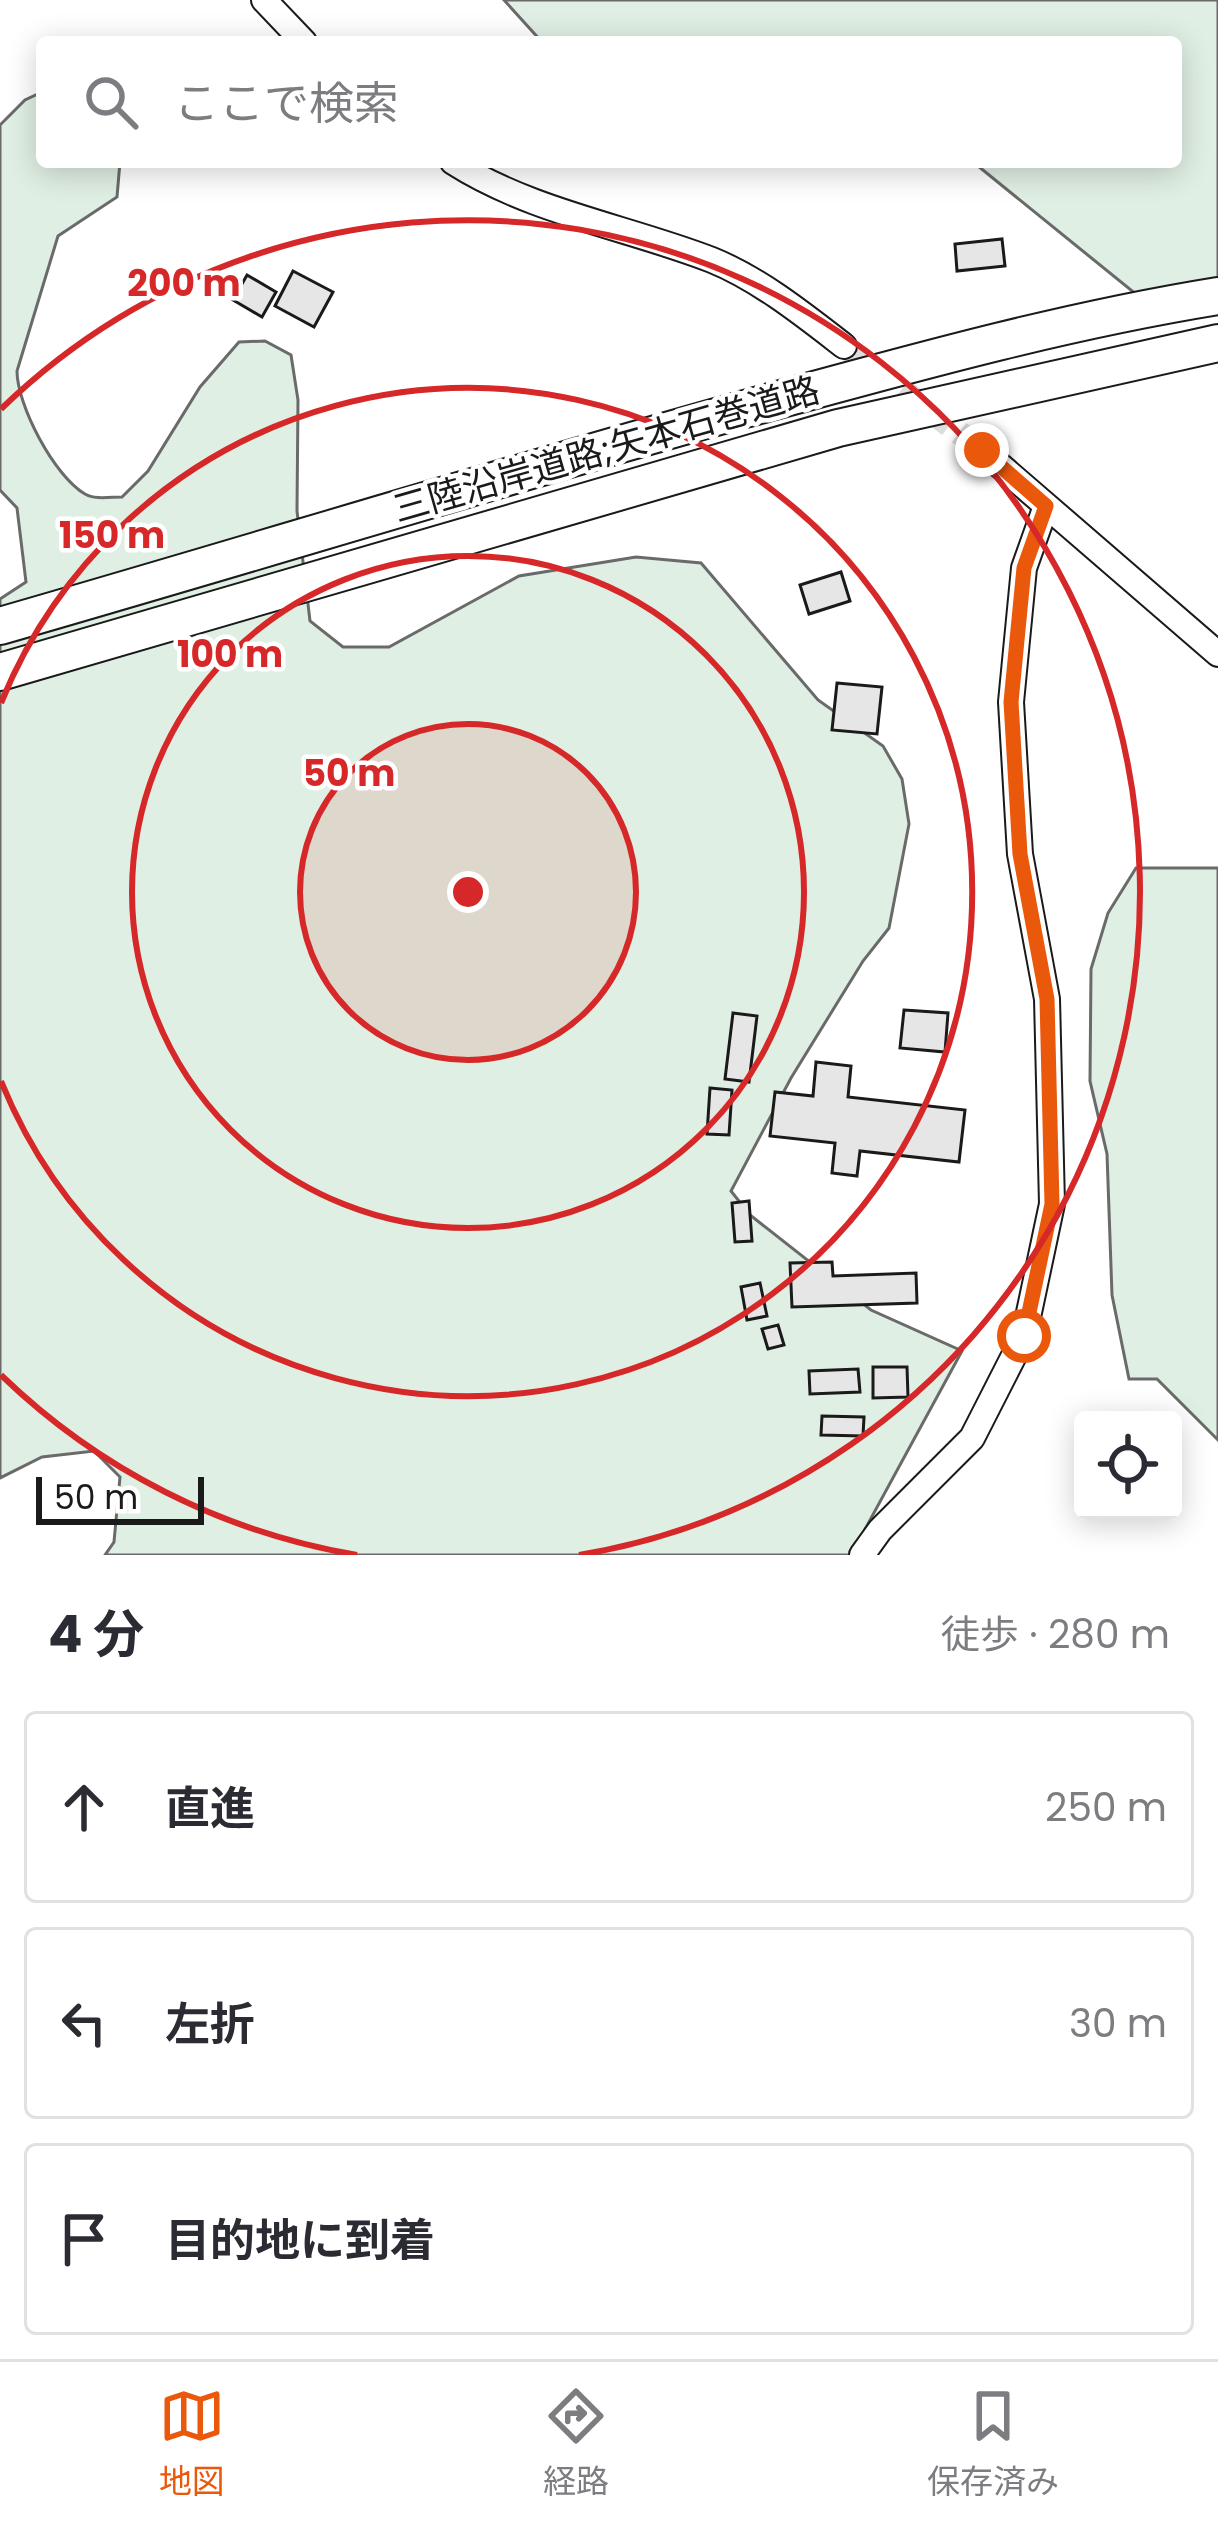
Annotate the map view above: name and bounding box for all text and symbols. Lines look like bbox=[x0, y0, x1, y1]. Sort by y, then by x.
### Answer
search box bbox=[36, 36, 1182, 168]
icon: search bbox=[78, 69, 144, 135]
text: ここで検索 bbox=[174, 72, 399, 135]
text: 200 m bbox=[127, 258, 241, 309]
street label: 三陸沿岸道路;矢本石巻道路 bbox=[387, 364, 825, 535]
route end bbox=[955, 423, 1009, 477]
text: 150 m bbox=[59, 510, 165, 561]
text: 100 m bbox=[177, 629, 283, 680]
text: 50 m bbox=[303, 748, 395, 799]
centre of rings bbox=[447, 871, 489, 913]
route start bbox=[997, 1309, 1051, 1363]
map controls bbox=[1074, 1411, 1182, 1519]
button: locate bbox=[1074, 1411, 1182, 1519]
scale bar bbox=[36, 1471, 204, 1524]
text: 50 m bbox=[54, 1474, 138, 1521]
text: 4 分 bbox=[48, 1598, 144, 1670]
text: 徒歩 · 280 m bbox=[941, 1607, 1170, 1662]
icon: ahead bbox=[51, 1774, 117, 1840]
text: 直進 bbox=[165, 1777, 255, 1840]
text: 250 m bbox=[1045, 1780, 1167, 1835]
icon: left bbox=[51, 1990, 117, 2056]
text: 左折 bbox=[165, 1993, 255, 2056]
text: 30 m bbox=[1069, 1996, 1167, 2051]
icon: arrive bbox=[51, 2206, 117, 2272]
text: 目的地に到着 bbox=[165, 2209, 435, 2272]
tab: 地図 bbox=[159, 2383, 225, 2507]
tab: 経路 bbox=[543, 2383, 609, 2507]
tab: 保存済み bbox=[927, 2383, 1059, 2507]

